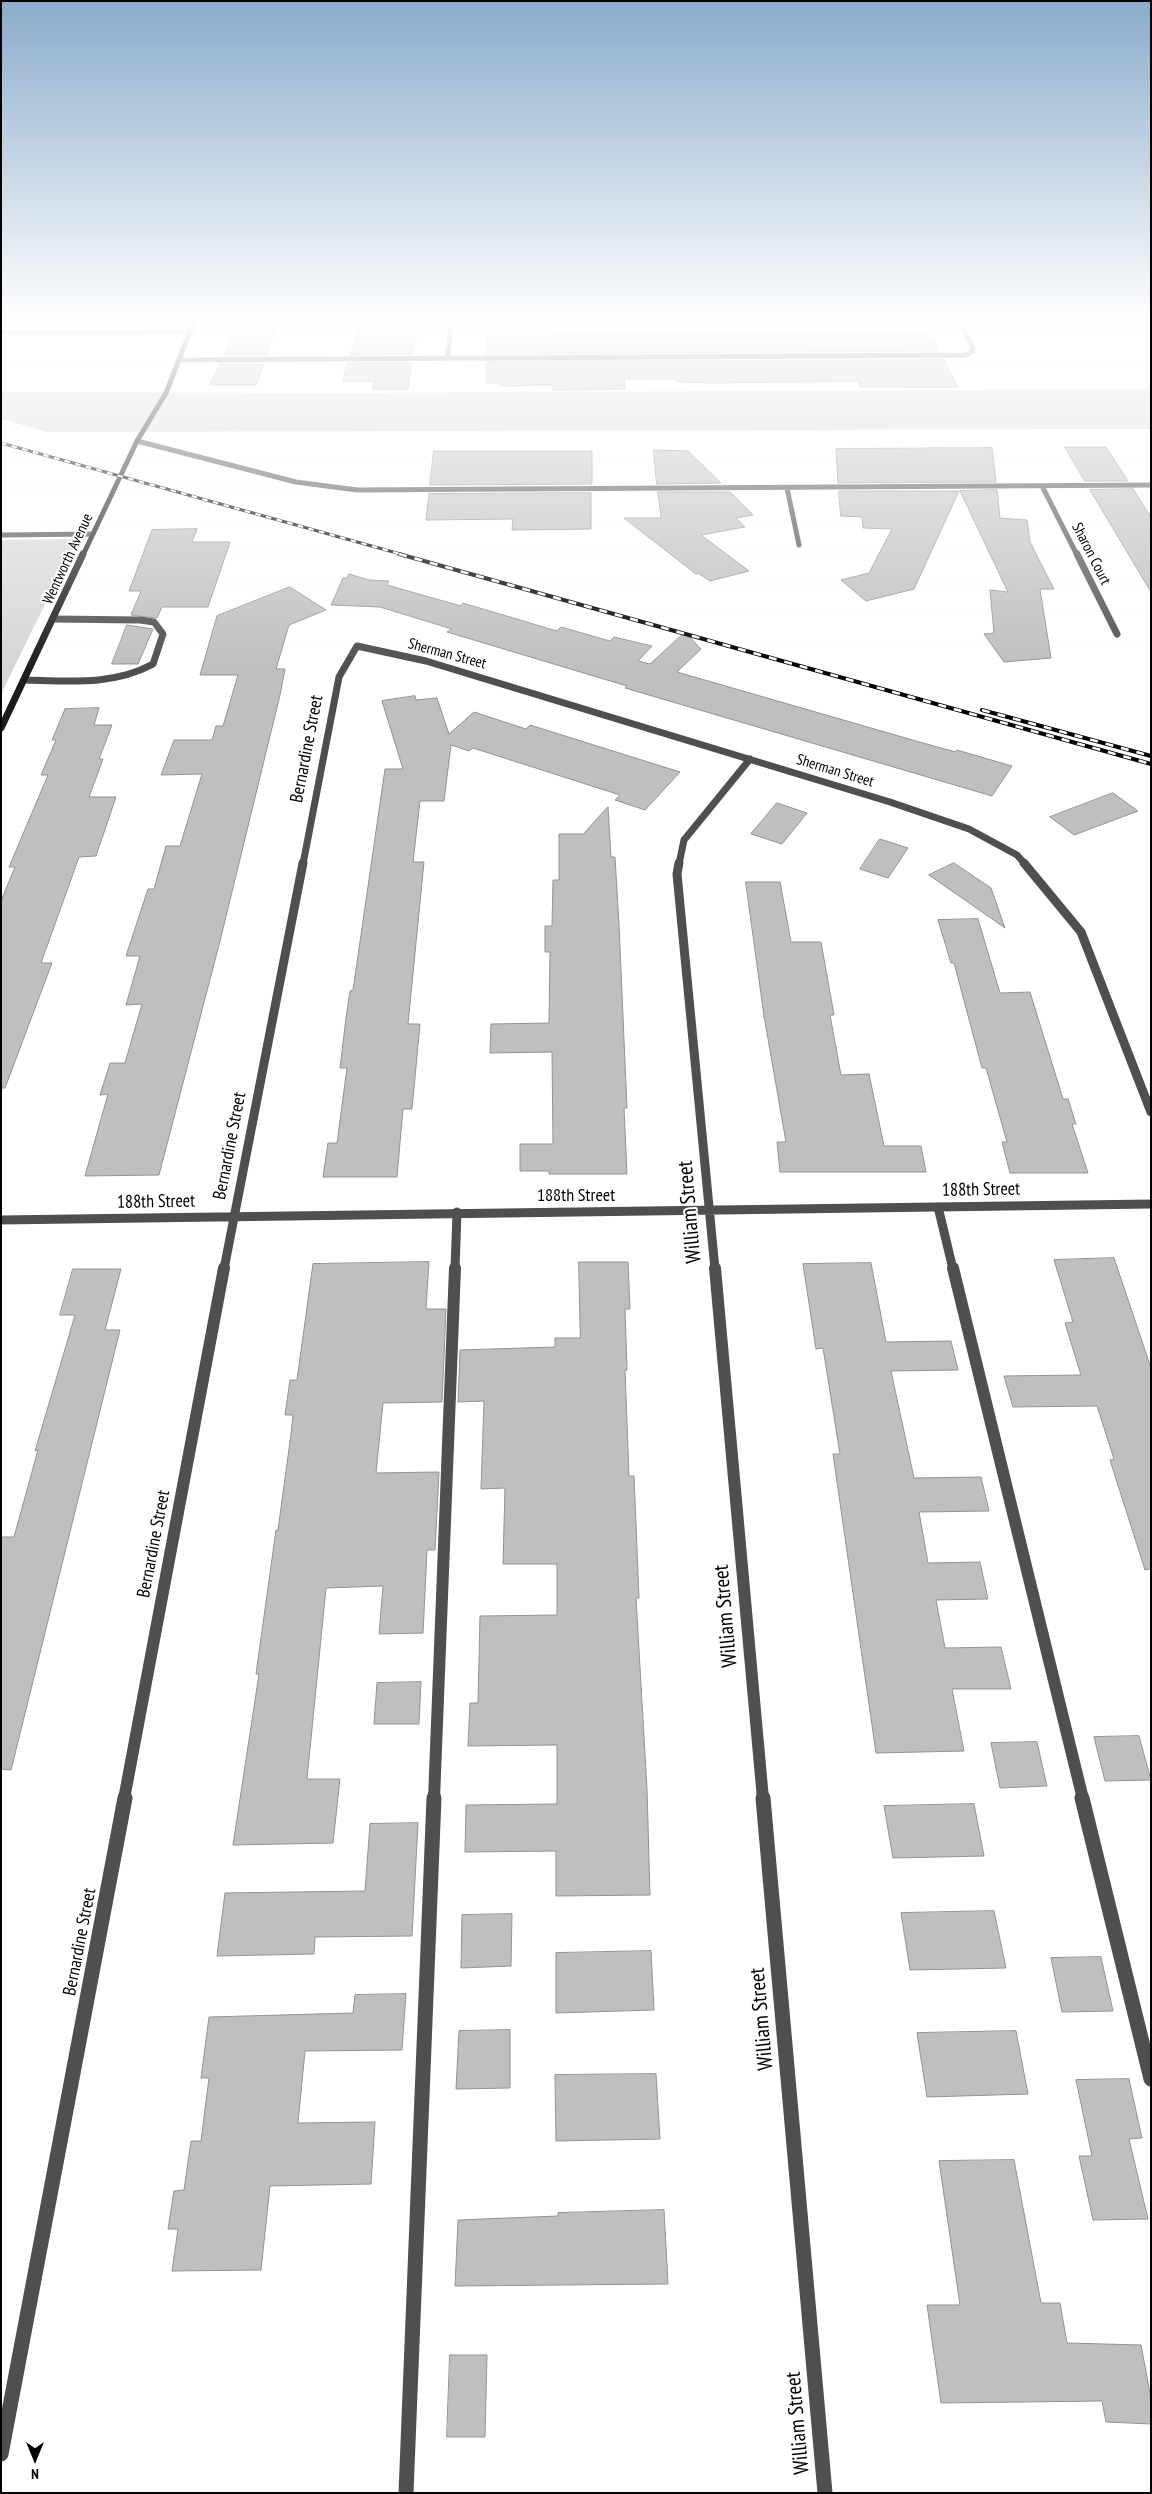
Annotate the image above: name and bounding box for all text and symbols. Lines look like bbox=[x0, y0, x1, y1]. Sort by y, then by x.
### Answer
street label: Wentworth Avenue bbox=[39, 511, 97, 607]
street label: Sharon Court bbox=[1068, 520, 1114, 588]
street label: Sherman Street bbox=[406, 635, 488, 673]
street label: Bernardine Street bbox=[286, 693, 328, 805]
street label: Sherman Street bbox=[794, 751, 876, 791]
street label: Bernardine Street bbox=[209, 1090, 251, 1202]
street label: William Street bbox=[673, 1160, 707, 1264]
street label: 188th Street bbox=[942, 1179, 1020, 1201]
street label: 188th Street bbox=[537, 1185, 615, 1207]
street label: 188th Street bbox=[117, 1191, 195, 1213]
street label: Bernardine Street bbox=[133, 1488, 175, 1600]
street label: William Street bbox=[709, 1564, 743, 1668]
street label: Bernardine Street bbox=[59, 1886, 101, 1998]
street label: William Street bbox=[745, 1967, 779, 2071]
street label: William Street bbox=[781, 2371, 815, 2475]
north arrow bbox=[10, 2434, 60, 2484]
text: N bbox=[31, 2465, 39, 2483]

